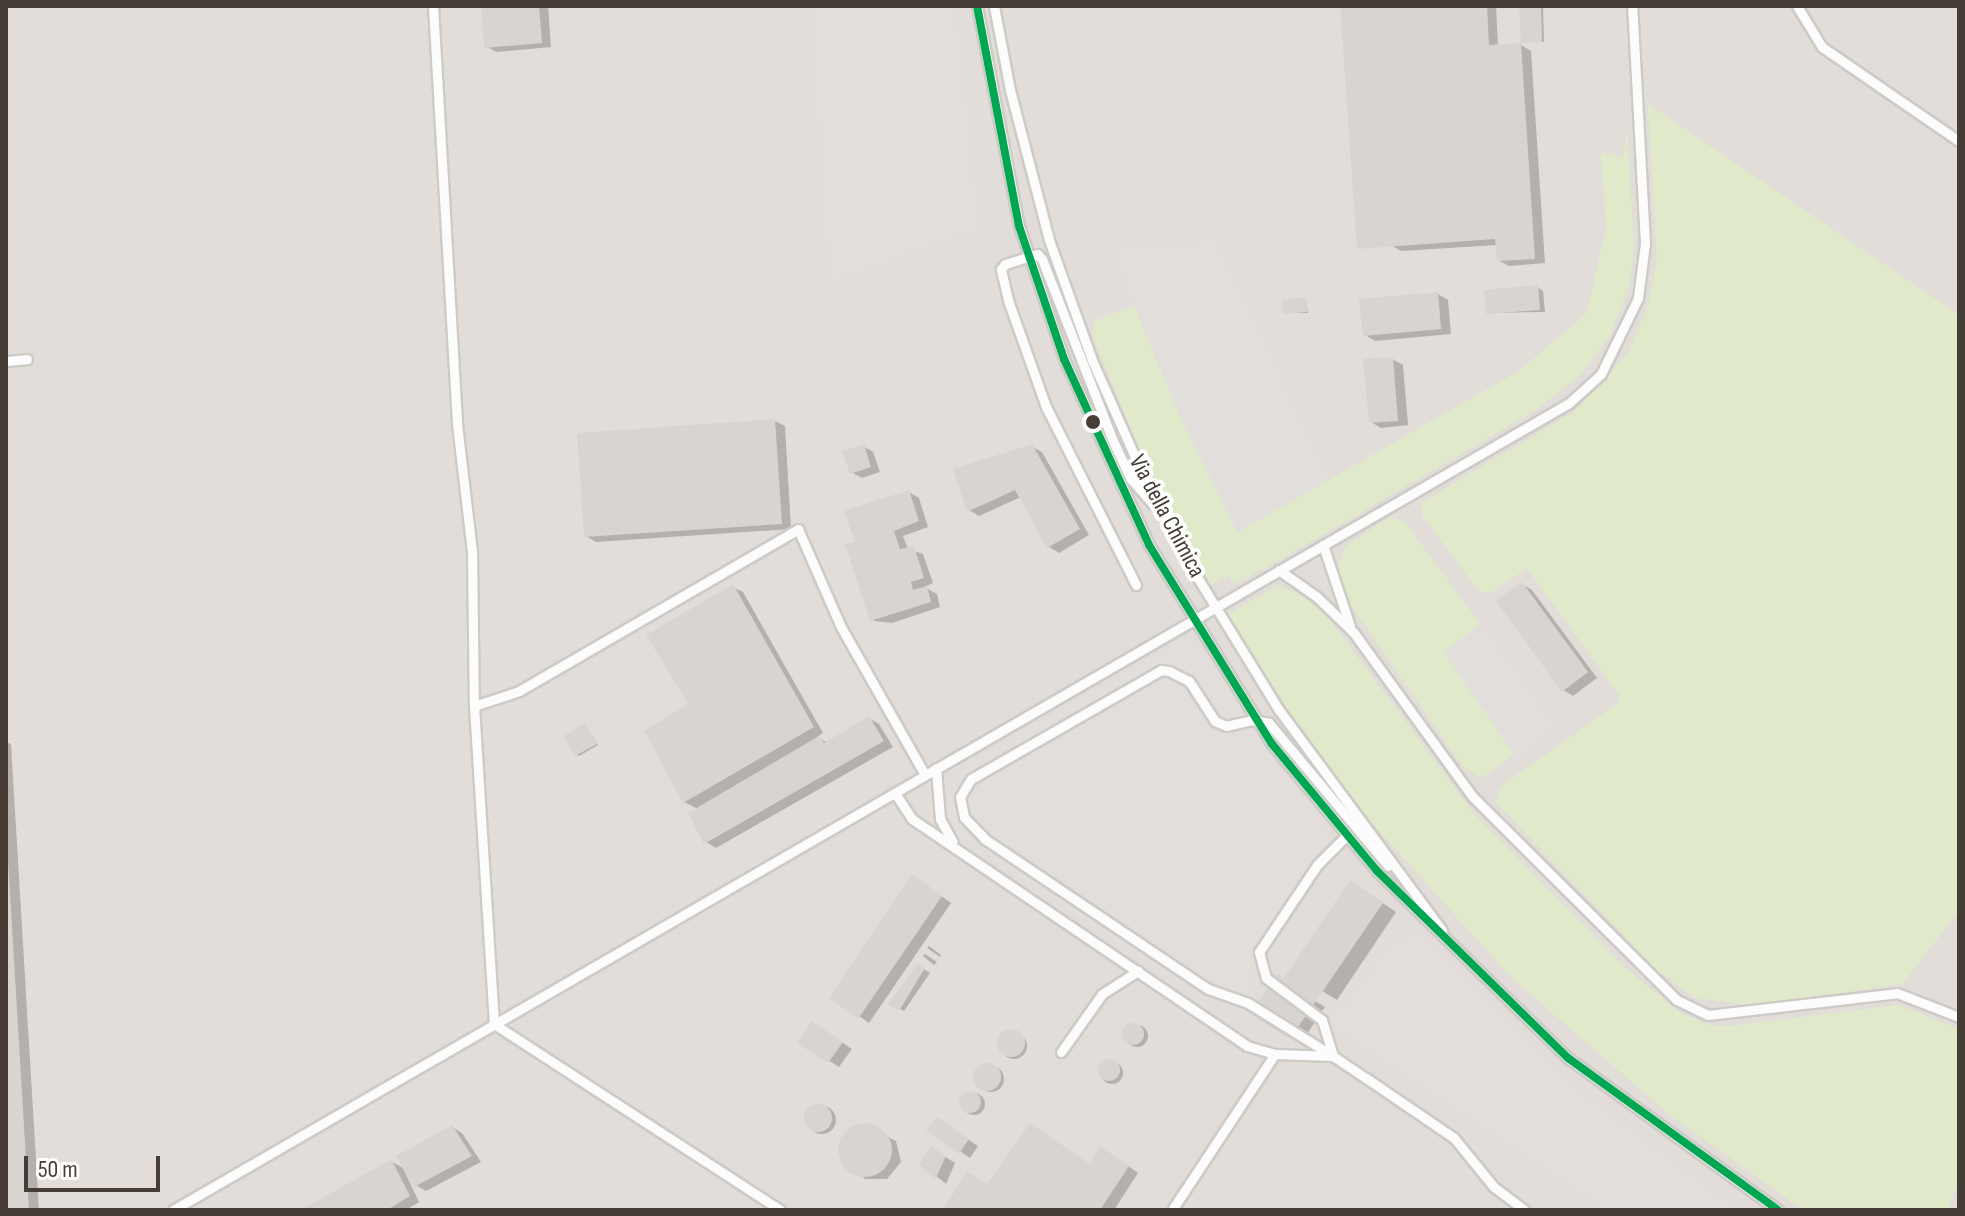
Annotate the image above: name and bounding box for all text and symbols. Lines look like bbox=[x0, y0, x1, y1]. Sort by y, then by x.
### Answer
unlabelled marker bbox=[1085, 414, 1101, 430]
street label: Via della Chimica bbox=[1123, 450, 1211, 582]
scale bar bbox=[28, 1140, 164, 1190]
text: 50 m bbox=[38, 1155, 78, 1184]

